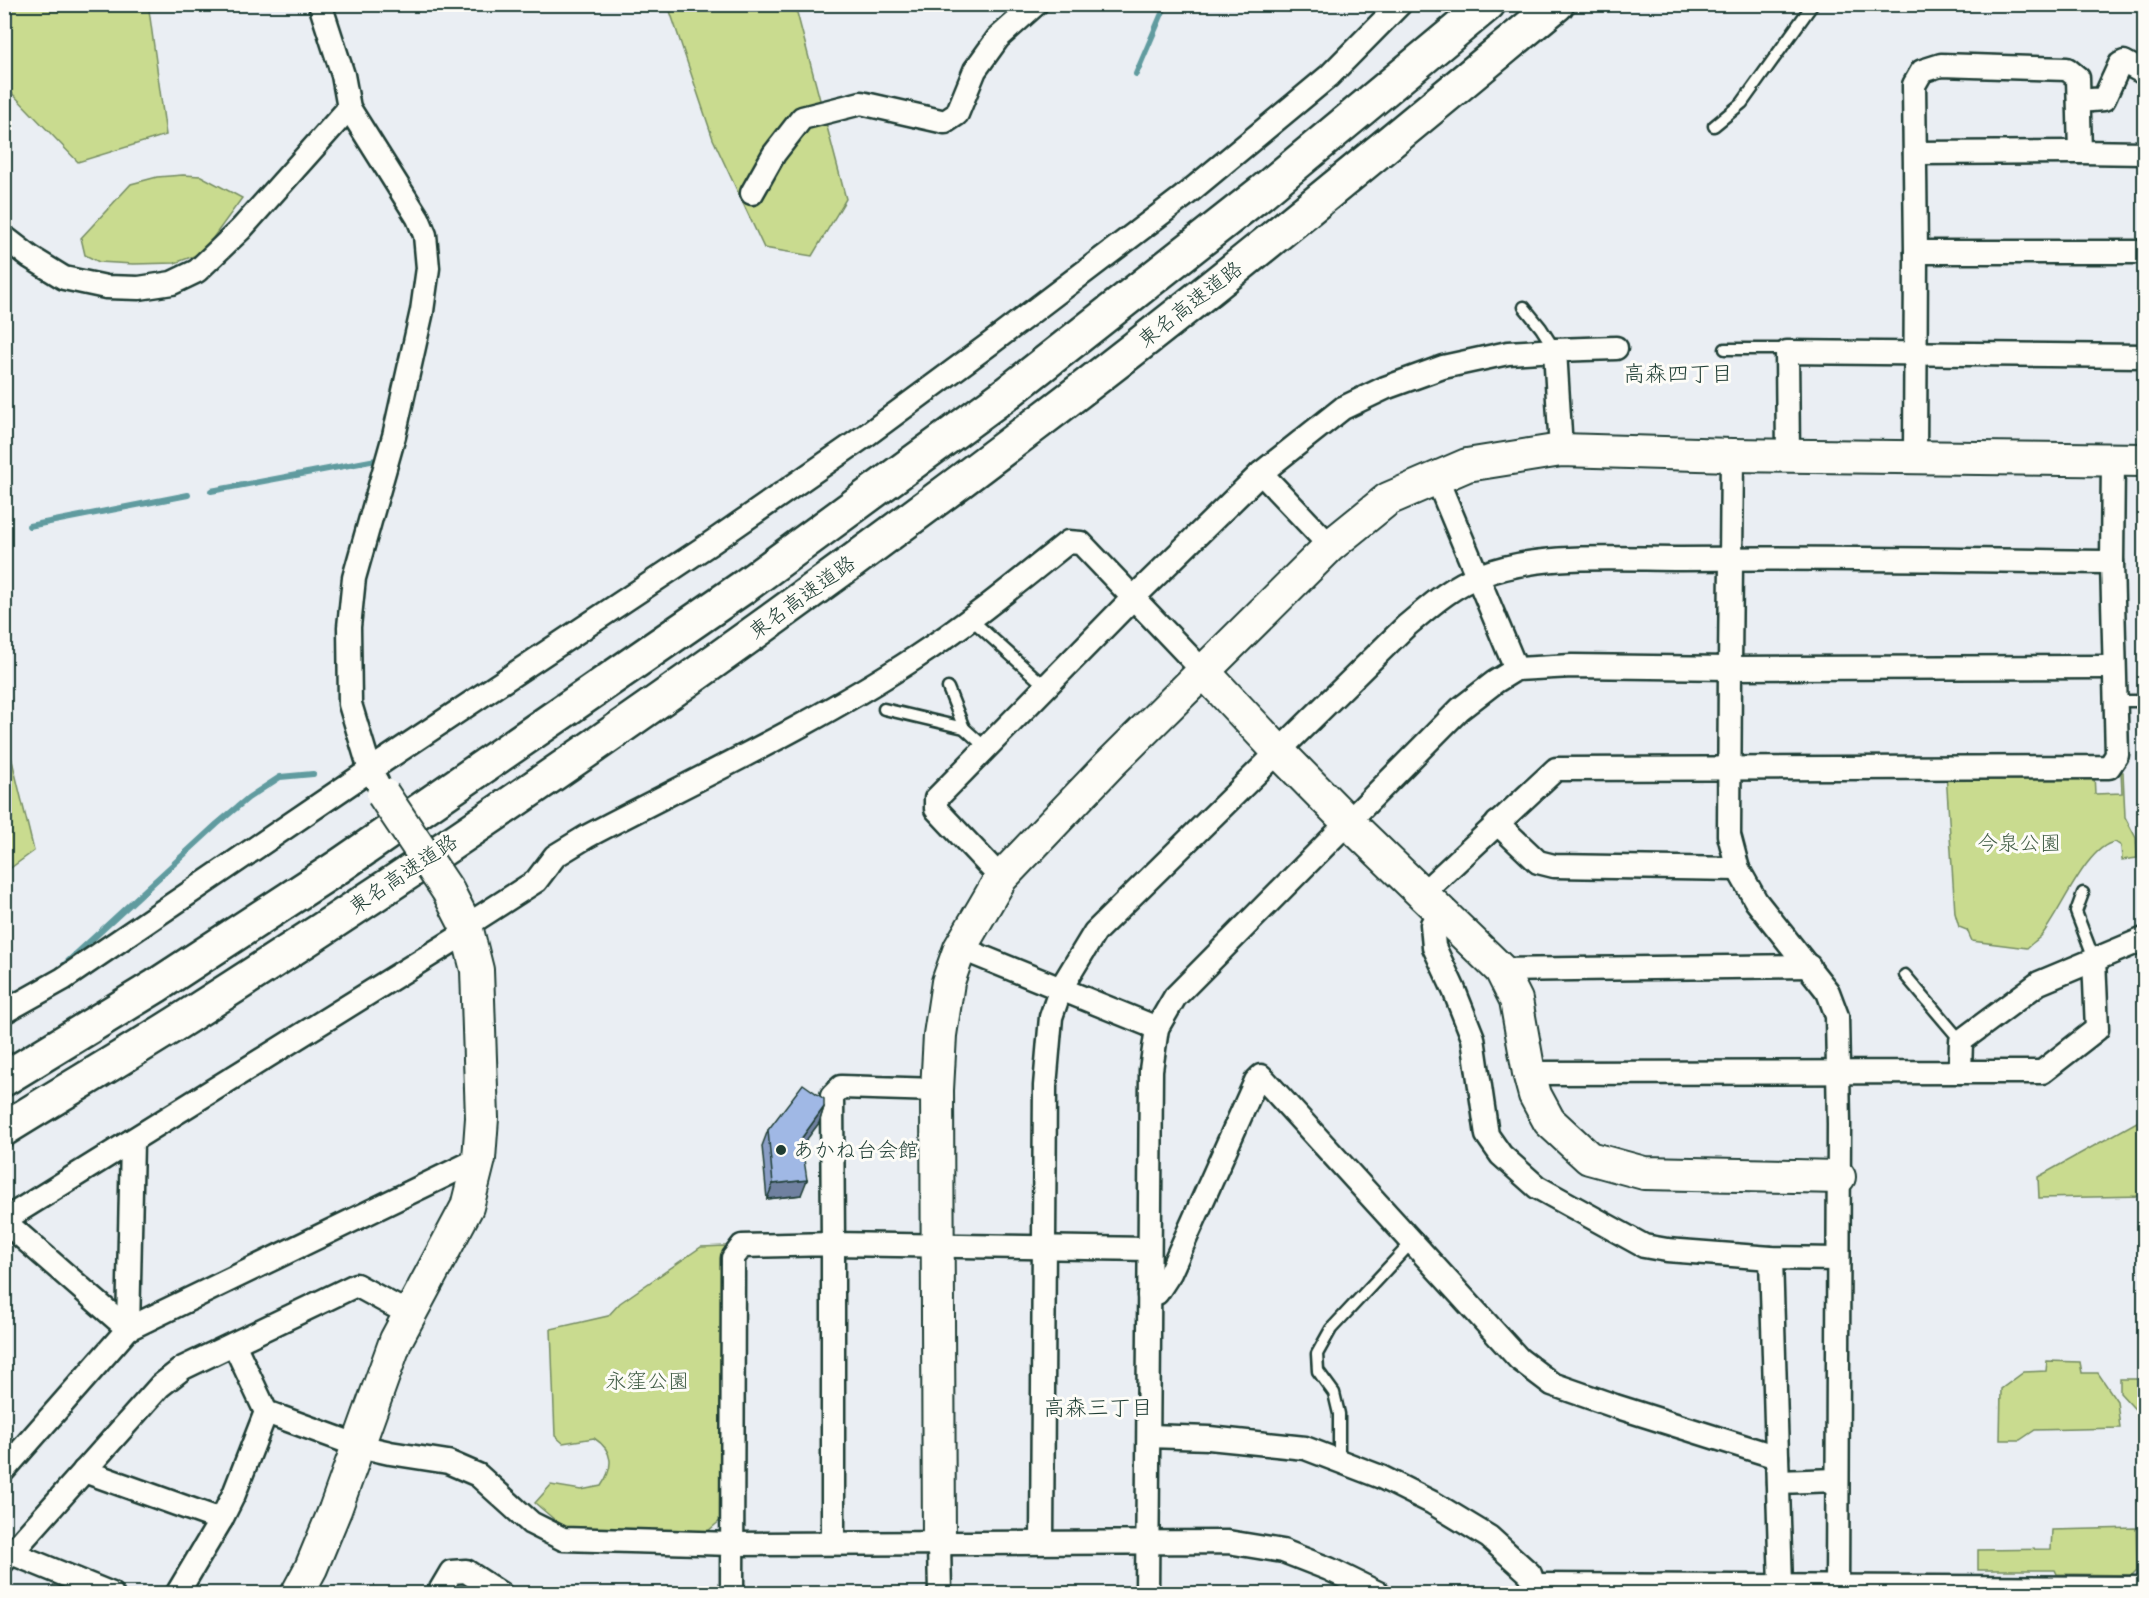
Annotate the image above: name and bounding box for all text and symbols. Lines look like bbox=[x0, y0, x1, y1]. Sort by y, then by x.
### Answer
street label: 東名高速道路 bbox=[1132, 255, 1250, 356]
district label: 高森四丁目 bbox=[1623, 360, 1733, 392]
street label: 東名高速道路 bbox=[743, 549, 863, 648]
street label: 東名高速道路 bbox=[344, 828, 465, 923]
park label: 今泉公園 bbox=[1977, 830, 2061, 860]
place label: あかね台会館 bbox=[793, 1137, 919, 1167]
marker: あかね台会館 bbox=[774, 1143, 788, 1157]
park label: 永窪公園 bbox=[605, 1368, 689, 1398]
district label: 高森三丁目 bbox=[1043, 1394, 1153, 1426]

